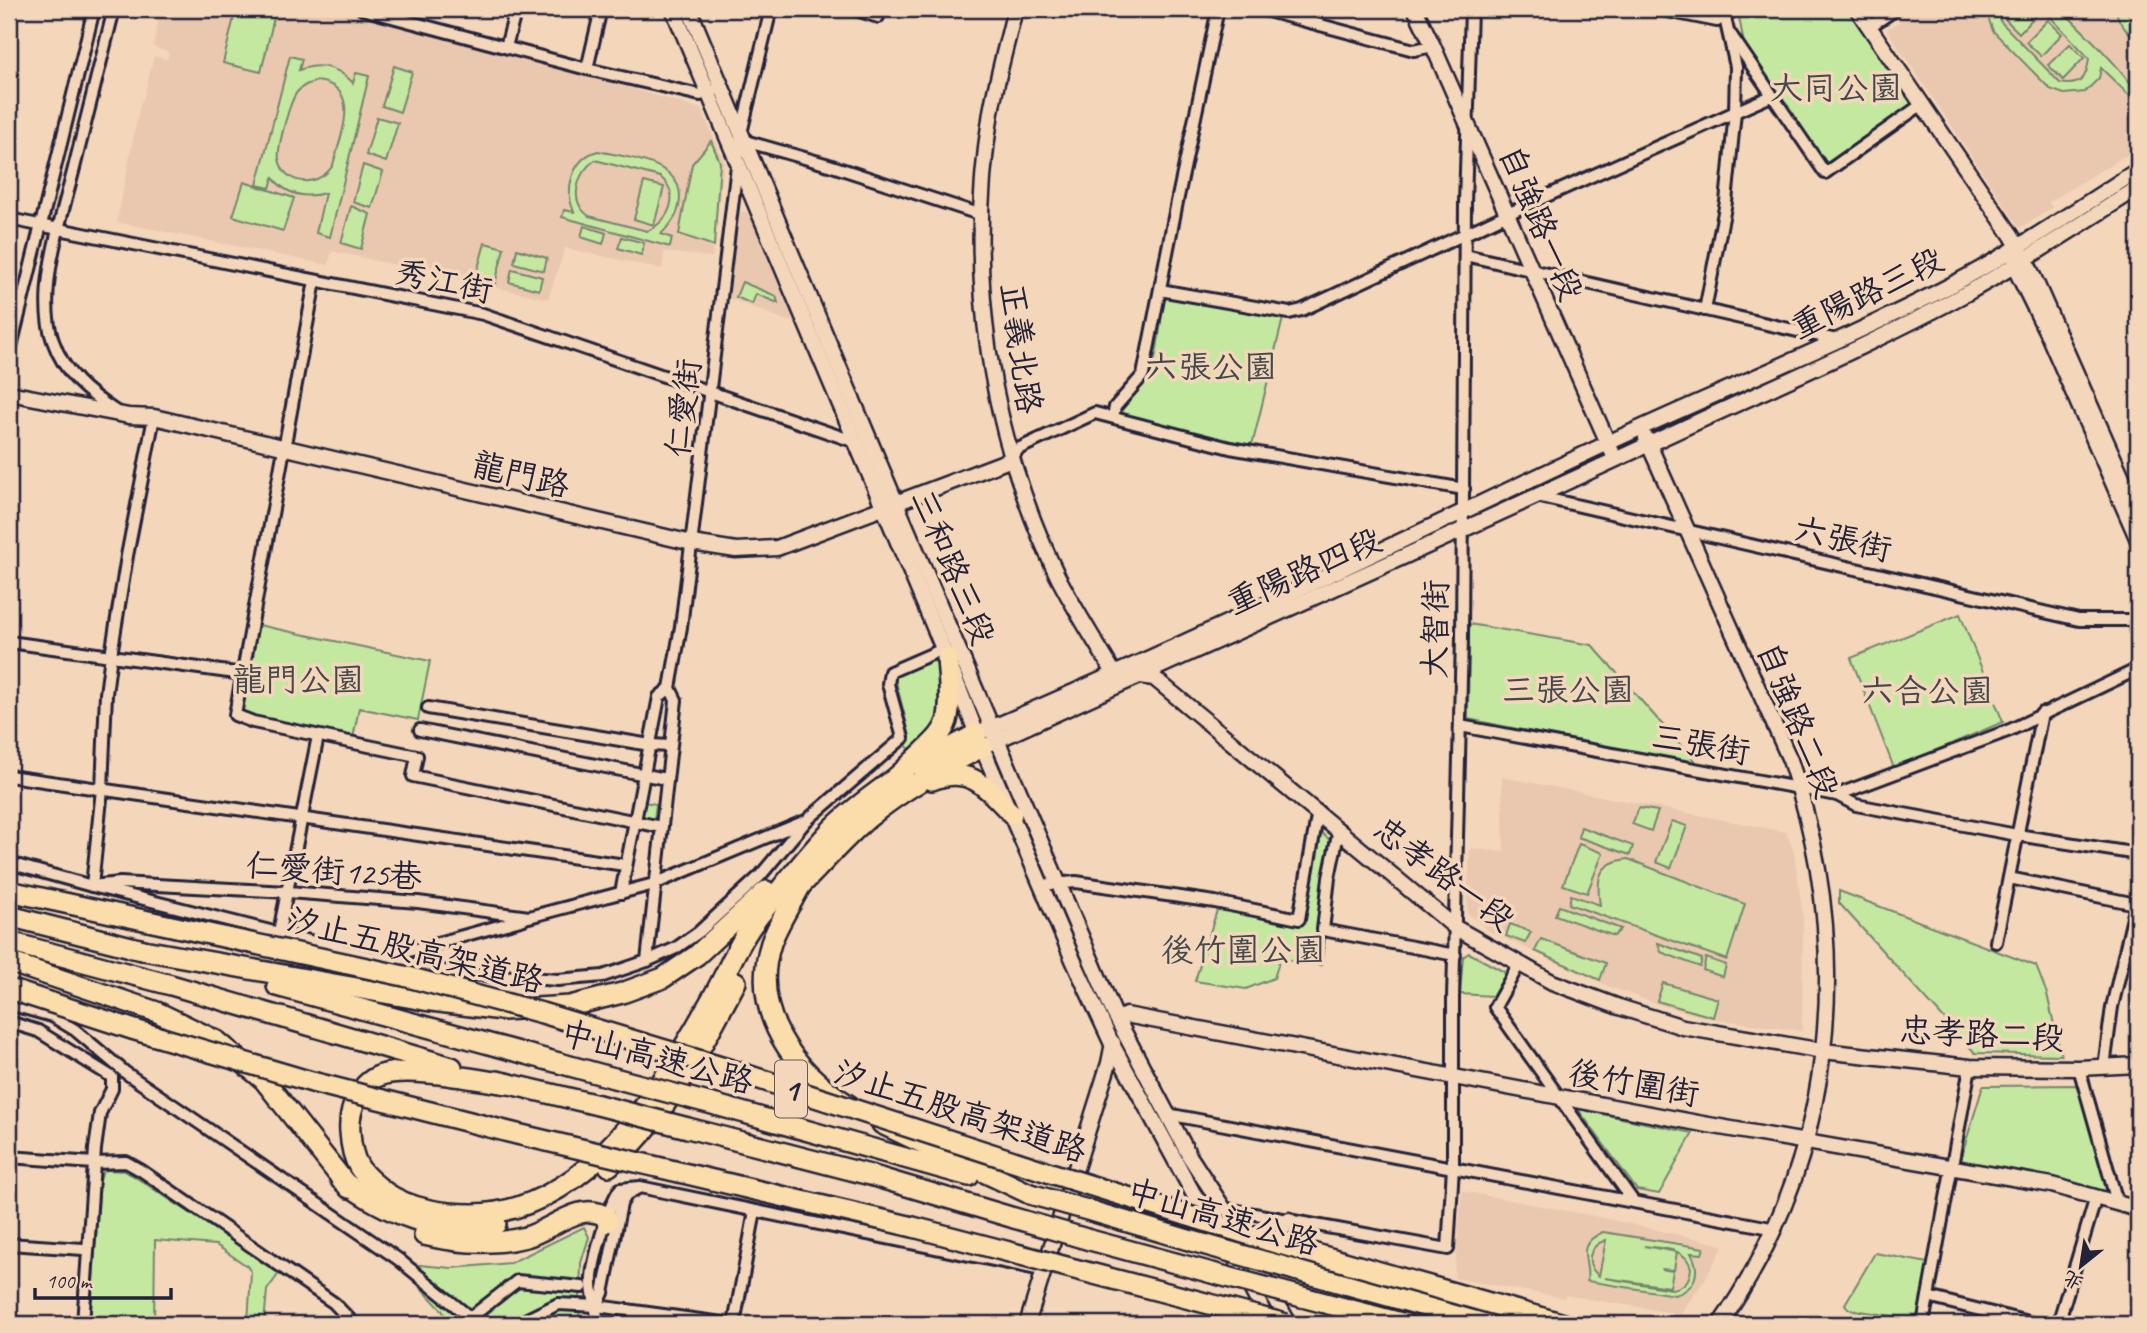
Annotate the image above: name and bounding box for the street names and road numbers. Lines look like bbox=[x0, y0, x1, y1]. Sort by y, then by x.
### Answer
street label: 自強路一段 bbox=[1489, 139, 1593, 307]
street label: 重陽路三段 bbox=[1784, 238, 1950, 348]
street label: 秀江街 bbox=[391, 250, 497, 312]
street label: 正義北路 bbox=[991, 280, 1051, 416]
street label: 仁愛街 bbox=[656, 356, 710, 460]
street label: 龍門路 bbox=[468, 443, 574, 507]
street label: 三和路三段 bbox=[901, 483, 1005, 651]
street label: 六張街 bbox=[1790, 507, 1896, 571]
street label: 重陽路四段 bbox=[1220, 518, 1388, 624]
street label: 大智街 bbox=[1413, 579, 1457, 679]
street label: 自強路二段 bbox=[1748, 636, 1848, 804]
street label: 三張街 bbox=[1649, 715, 1753, 773]
street label: 忠孝路一段 bbox=[1365, 808, 1523, 940]
street label: 仁愛街125巷 bbox=[244, 844, 424, 898]
street label: 汐止五股高架道路 bbox=[282, 898, 548, 1002]
street label: 忠孝路二段 bbox=[1899, 1009, 2065, 1059]
street label: 中山高速公路 bbox=[556, 1011, 758, 1103]
street label: 汐止五股高架道路 bbox=[828, 1050, 1092, 1172]
street label: 後竹圍街 bbox=[1565, 1051, 1703, 1115]
road number: 1 bbox=[775, 1060, 807, 1118]
street label: 中山高速公路 bbox=[1122, 1170, 1324, 1264]

